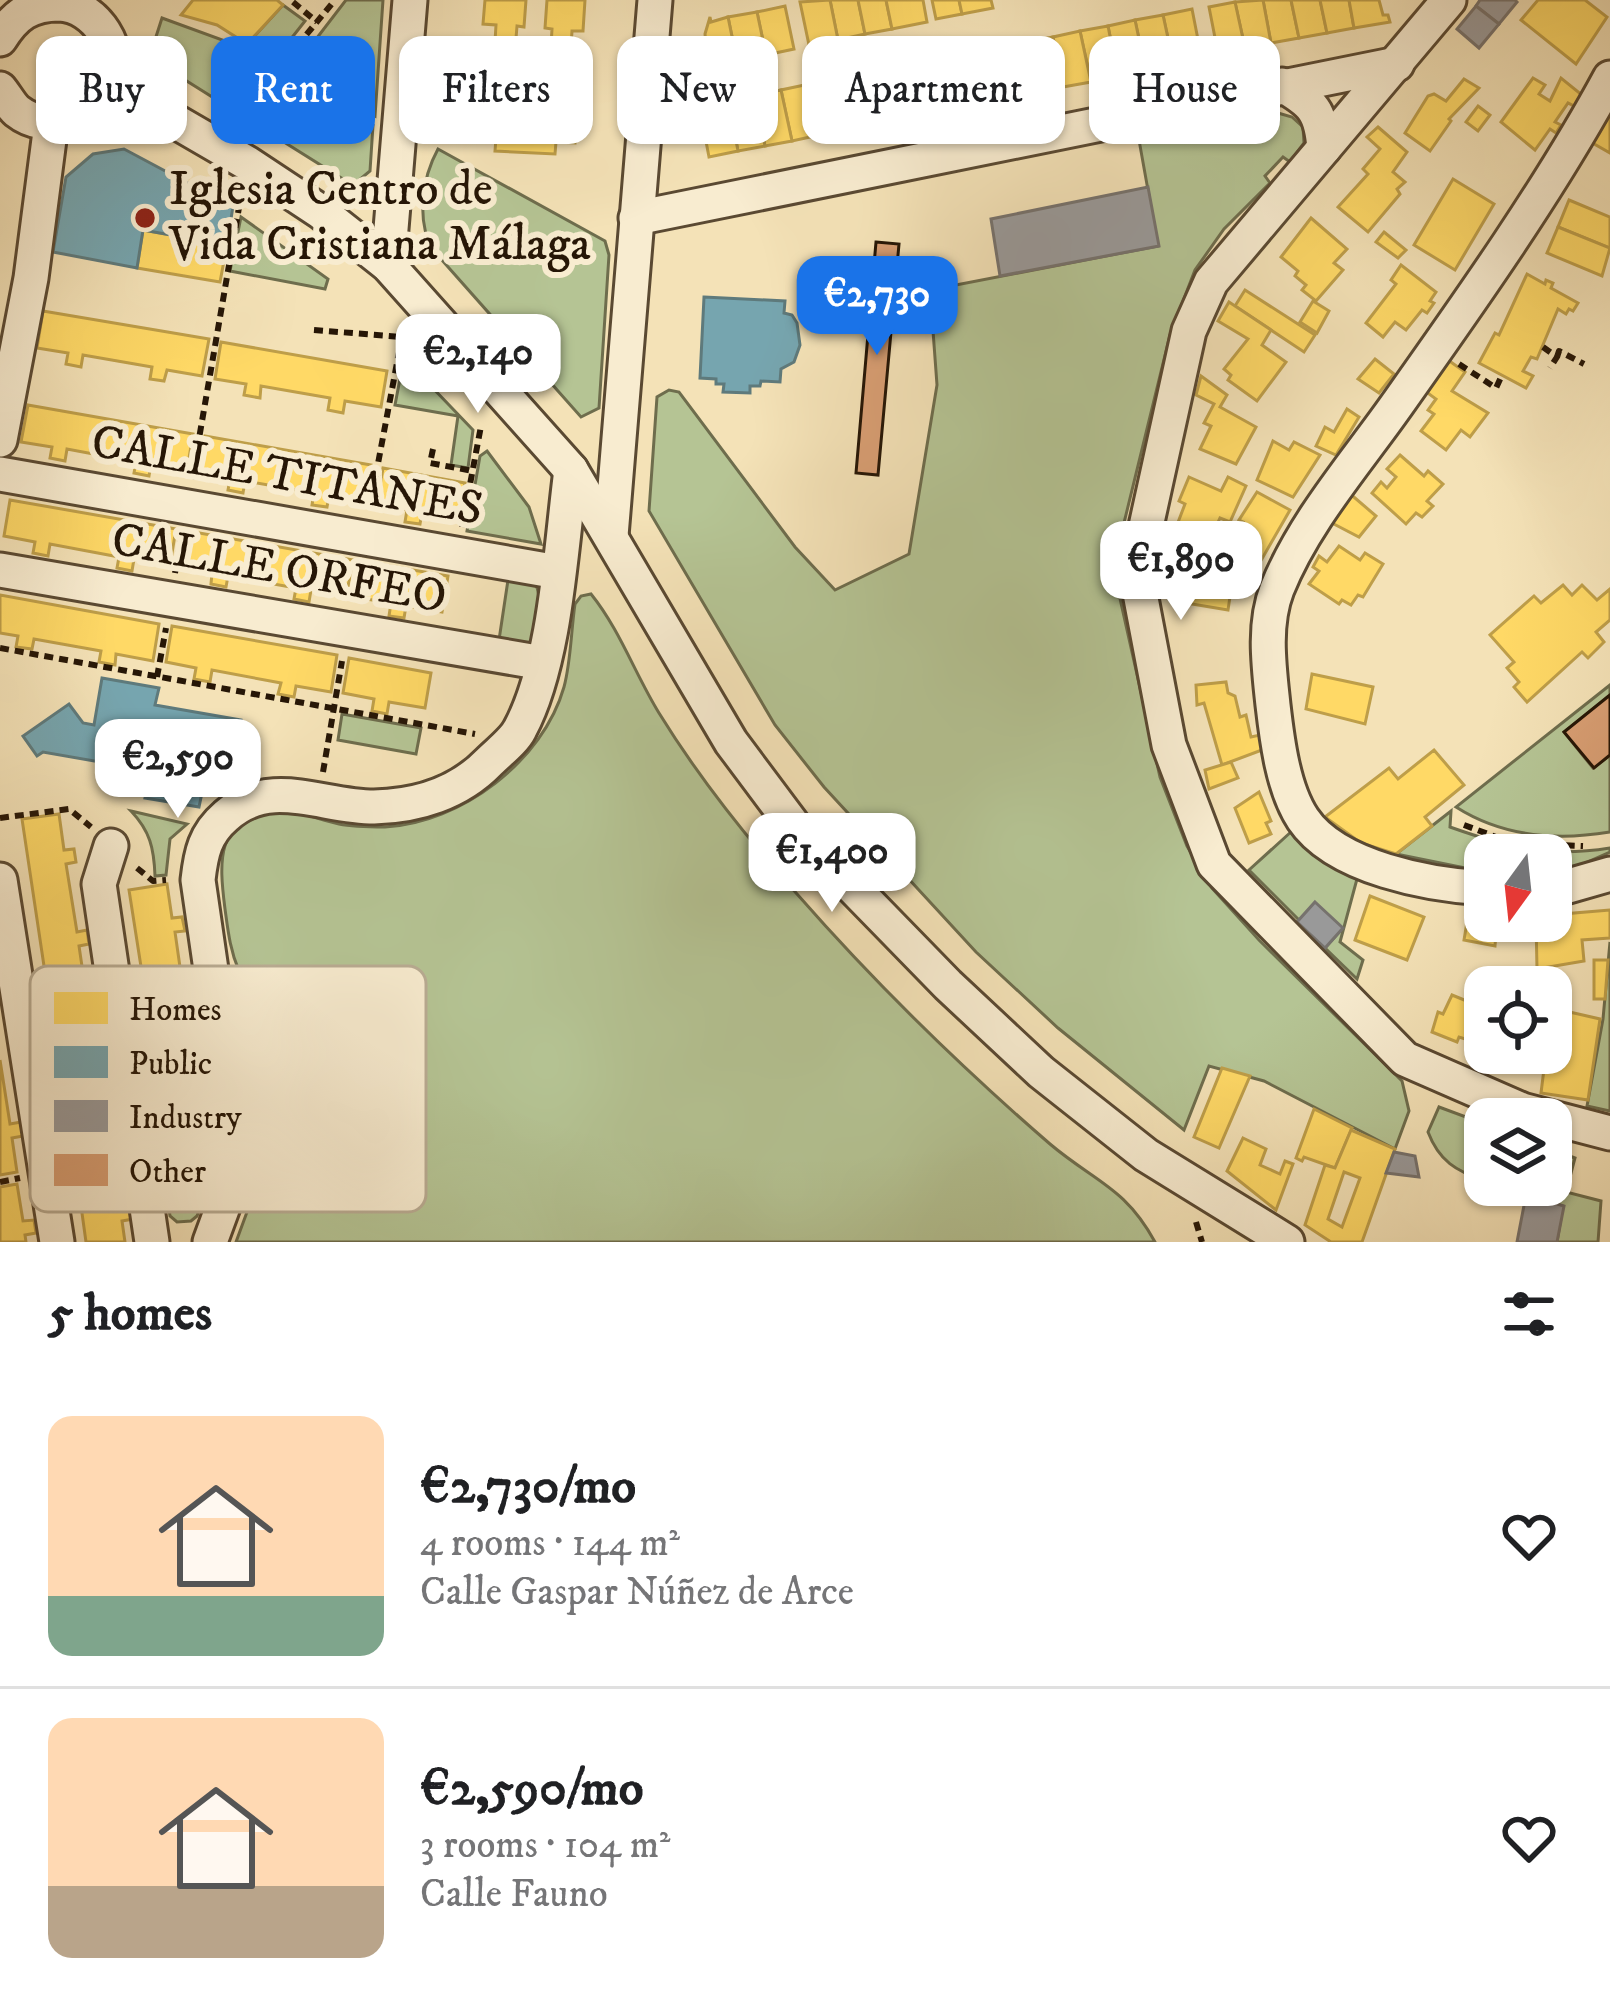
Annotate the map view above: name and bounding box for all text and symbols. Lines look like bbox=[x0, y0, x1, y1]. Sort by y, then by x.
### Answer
chip: Buy bbox=[36, 36, 187, 144]
chip: Rent bbox=[211, 36, 375, 144]
chip: Filters bbox=[399, 36, 593, 144]
chip: New bbox=[617, 36, 778, 144]
chip: Apartment bbox=[802, 36, 1065, 144]
chip: House bbox=[1089, 36, 1280, 144]
place label: Iglesia Centro de Vida Cristiana Málaga bbox=[168, 160, 591, 275]
marker: Iglesia Centro de Vida Cristiana Málaga bbox=[132, 205, 158, 231]
pin: €2,730 bbox=[779, 256, 975, 358]
text: €2,730 bbox=[824, 270, 930, 319]
pin: €2,140 bbox=[380, 314, 576, 416]
text: €2,140 bbox=[423, 328, 533, 377]
street label: CALLE TITANES bbox=[87, 412, 487, 540]
street label: CALLE ORFEO bbox=[107, 510, 451, 628]
pin: €1,890 bbox=[1083, 521, 1279, 623]
text: €1,890 bbox=[1127, 535, 1235, 584]
pin: €2,590 bbox=[80, 719, 276, 821]
text: €2,590 bbox=[122, 733, 234, 782]
pin: €1,400 bbox=[734, 813, 930, 915]
text: €1,400 bbox=[776, 827, 888, 876]
north arrow bbox=[1464, 834, 1572, 942]
map controls bbox=[1464, 834, 1572, 1206]
legend bbox=[30, 966, 426, 1212]
button: locate bbox=[1464, 966, 1572, 1074]
text: Homes bbox=[129, 990, 222, 1031]
text: Public bbox=[129, 1044, 212, 1085]
text: Industry bbox=[129, 1098, 242, 1139]
button: layers bbox=[1464, 1098, 1572, 1206]
text: Other bbox=[129, 1152, 207, 1193]
icon: filters bbox=[1496, 1281, 1562, 1347]
text: 5 homes bbox=[48, 1282, 212, 1346]
text: €2,730/mo bbox=[420, 1455, 636, 1519]
icon: home bbox=[144, 1464, 288, 1608]
icon: heart bbox=[1496, 1503, 1562, 1569]
text: 4 rooms · 144 m² bbox=[420, 1519, 680, 1568]
text: Calle Gaspar Núñez de Arce bbox=[420, 1568, 854, 1617]
text: €2,590/mo bbox=[420, 1757, 644, 1821]
icon: home bbox=[144, 1766, 288, 1910]
icon: heart bbox=[1496, 1805, 1562, 1871]
text: 3 rooms · 104 m² bbox=[420, 1821, 670, 1870]
text: Calle Fauno bbox=[420, 1870, 608, 1919]

